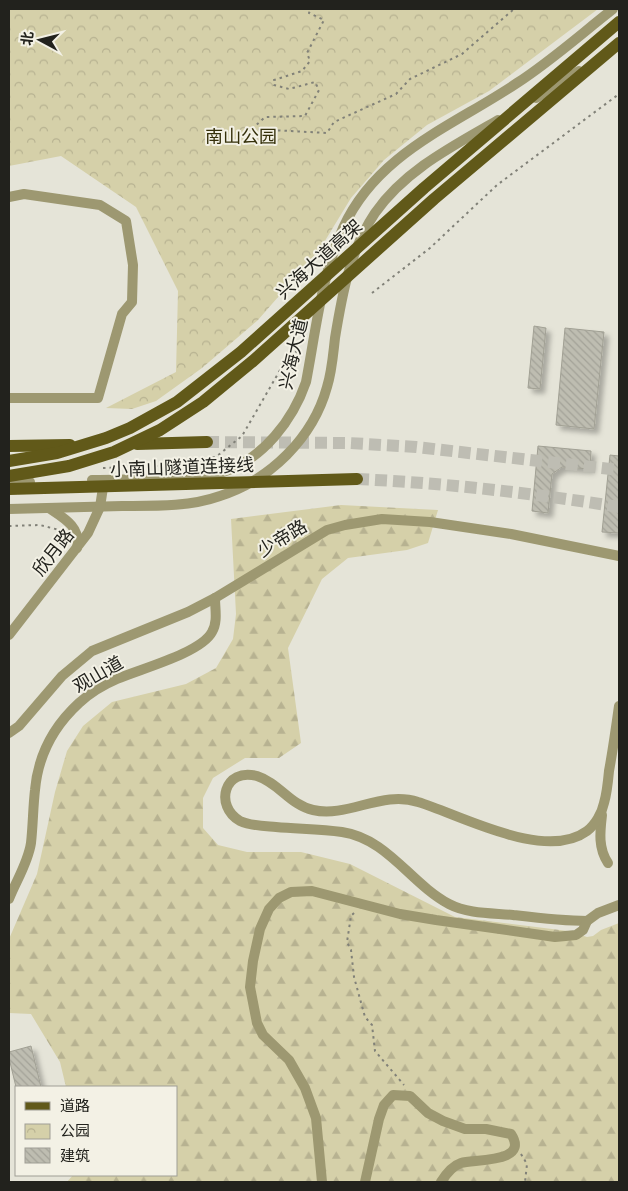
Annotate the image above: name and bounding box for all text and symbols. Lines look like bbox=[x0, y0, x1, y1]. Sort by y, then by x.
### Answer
north arrow bbox=[15, 15, 65, 65]
text: 北 bbox=[18, 30, 36, 46]
park label: 南山公园 bbox=[205, 126, 277, 147]
street label: 兴海大道高架 bbox=[272, 215, 366, 303]
street label: 兴海大道 bbox=[275, 317, 311, 391]
street label: 小南山隧道连接线 bbox=[110, 454, 254, 480]
street label: 少帝路 bbox=[253, 515, 311, 561]
street label: 欣月路 bbox=[28, 524, 78, 580]
street label: 观山道 bbox=[69, 651, 127, 697]
legend bbox=[15, 1086, 178, 1176]
text: 道路 bbox=[60, 1097, 90, 1115]
text: 公园 bbox=[60, 1122, 90, 1140]
text: 建筑 bbox=[60, 1147, 90, 1165]

